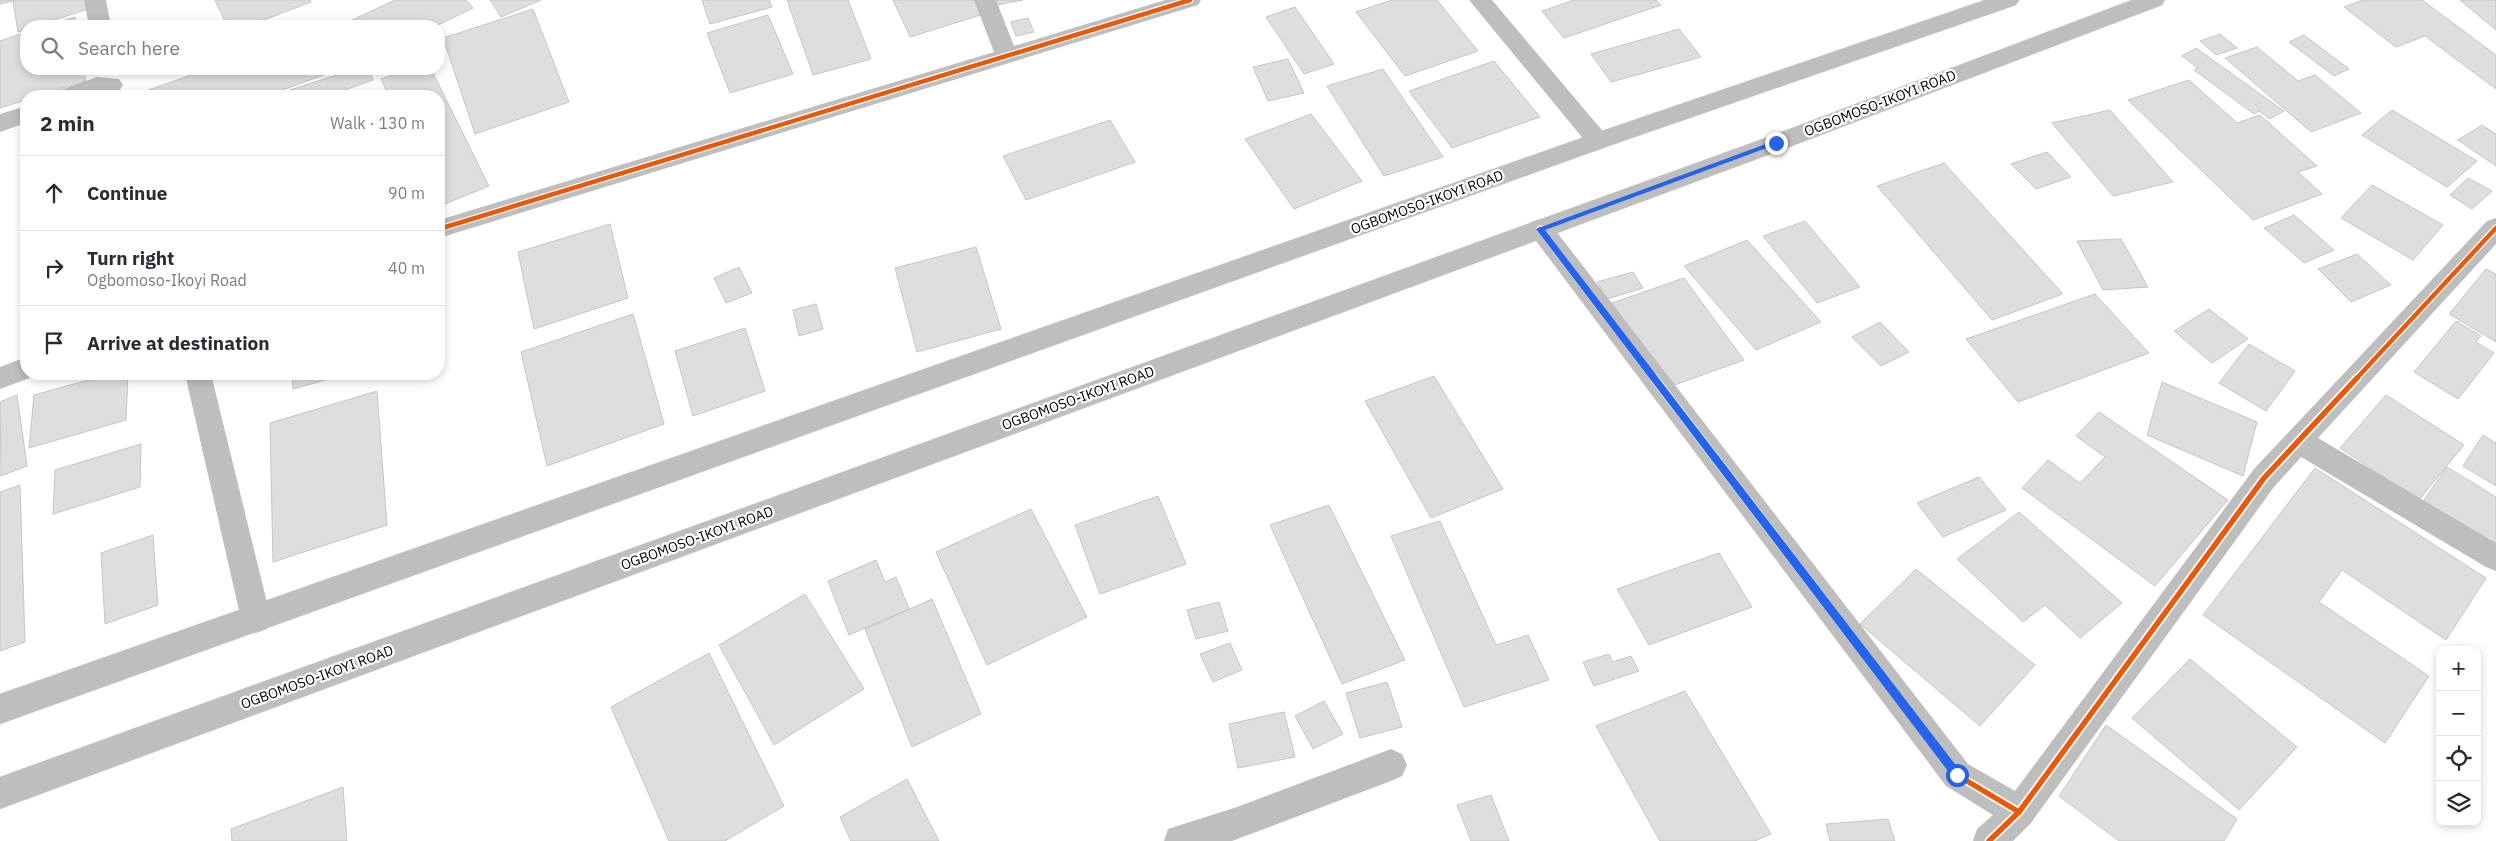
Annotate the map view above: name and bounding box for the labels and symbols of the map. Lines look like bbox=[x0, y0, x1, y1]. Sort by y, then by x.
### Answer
street label: OGBOMOSO-IKOYI ROAD bbox=[1802, 66, 1958, 140]
route end bbox=[1765, 132, 1788, 155]
street label: OGBOMOSO-IKOYI ROAD bbox=[1348, 166, 1506, 238]
street label: OGBOMOSO-IKOYI ROAD bbox=[999, 362, 1157, 434]
street label: OGBOMOSO-IKOYI ROAD bbox=[618, 502, 776, 574]
street label: OGBOMOSO-IKOYI ROAD bbox=[238, 641, 396, 713]
route start bbox=[1946, 764, 1969, 787]

